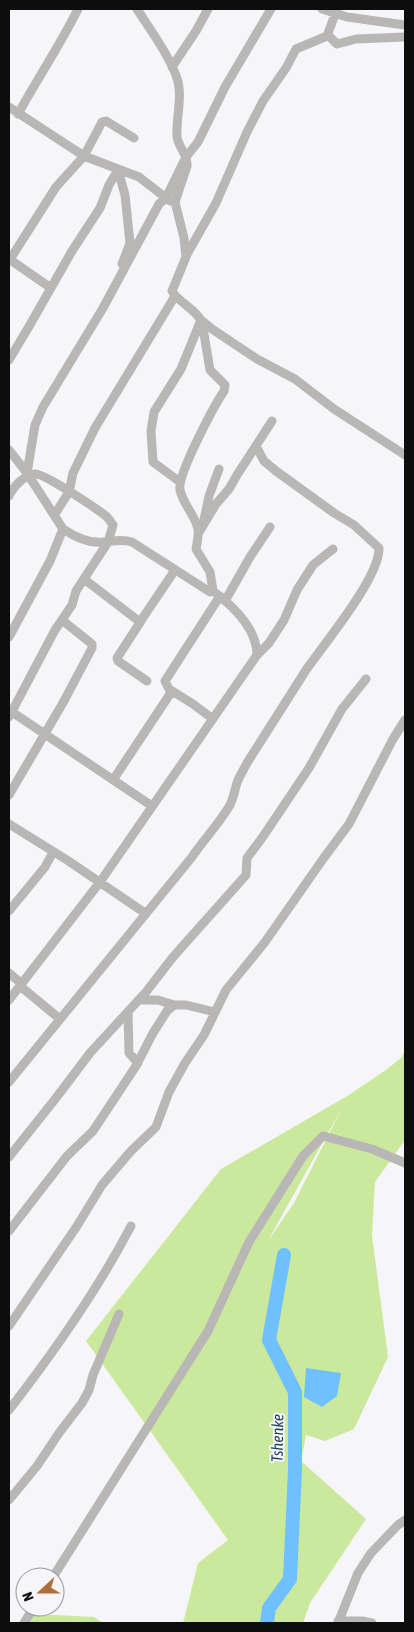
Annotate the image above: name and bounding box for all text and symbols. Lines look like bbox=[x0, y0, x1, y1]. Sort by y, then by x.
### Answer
water label: Tshenke bbox=[268, 1414, 286, 1462]
north arrow bbox=[15, 1567, 65, 1617]
text: N bbox=[19, 1590, 37, 1603]

